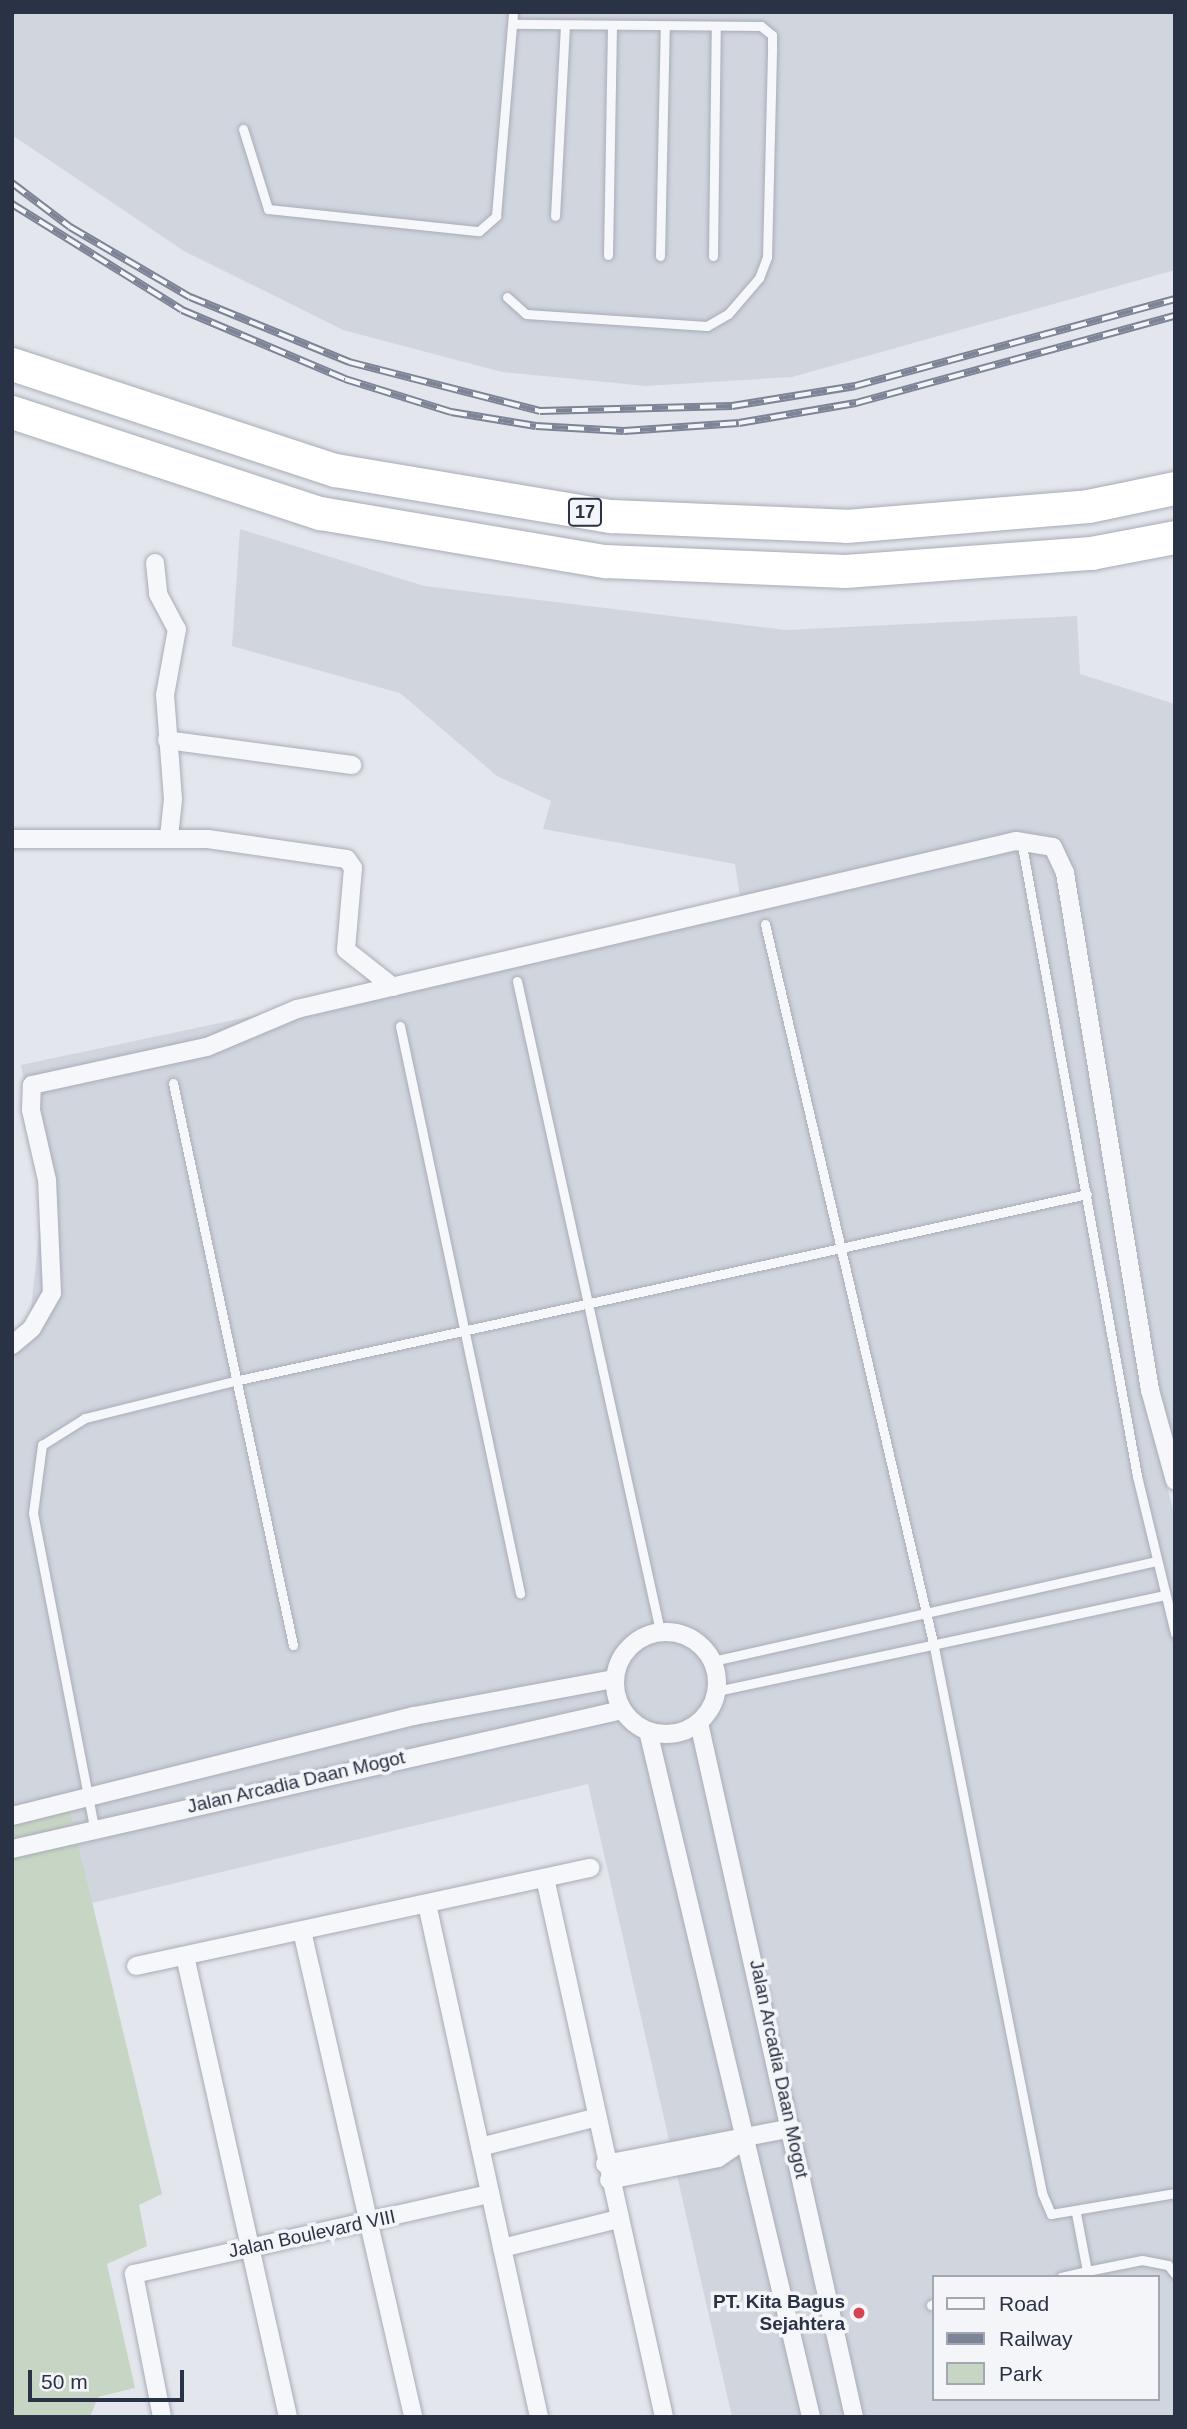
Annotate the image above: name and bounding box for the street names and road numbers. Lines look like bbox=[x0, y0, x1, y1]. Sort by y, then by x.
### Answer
road number: 17 bbox=[568, 498, 602, 526]
street label: Jalan Arcadia Daan Mogot bbox=[184, 1746, 408, 1818]
street label: Jalan Arcadia Daan Mogot bbox=[745, 1957, 813, 2181]
street label: Jalan Boulevard VIII bbox=[226, 2205, 398, 2263]

